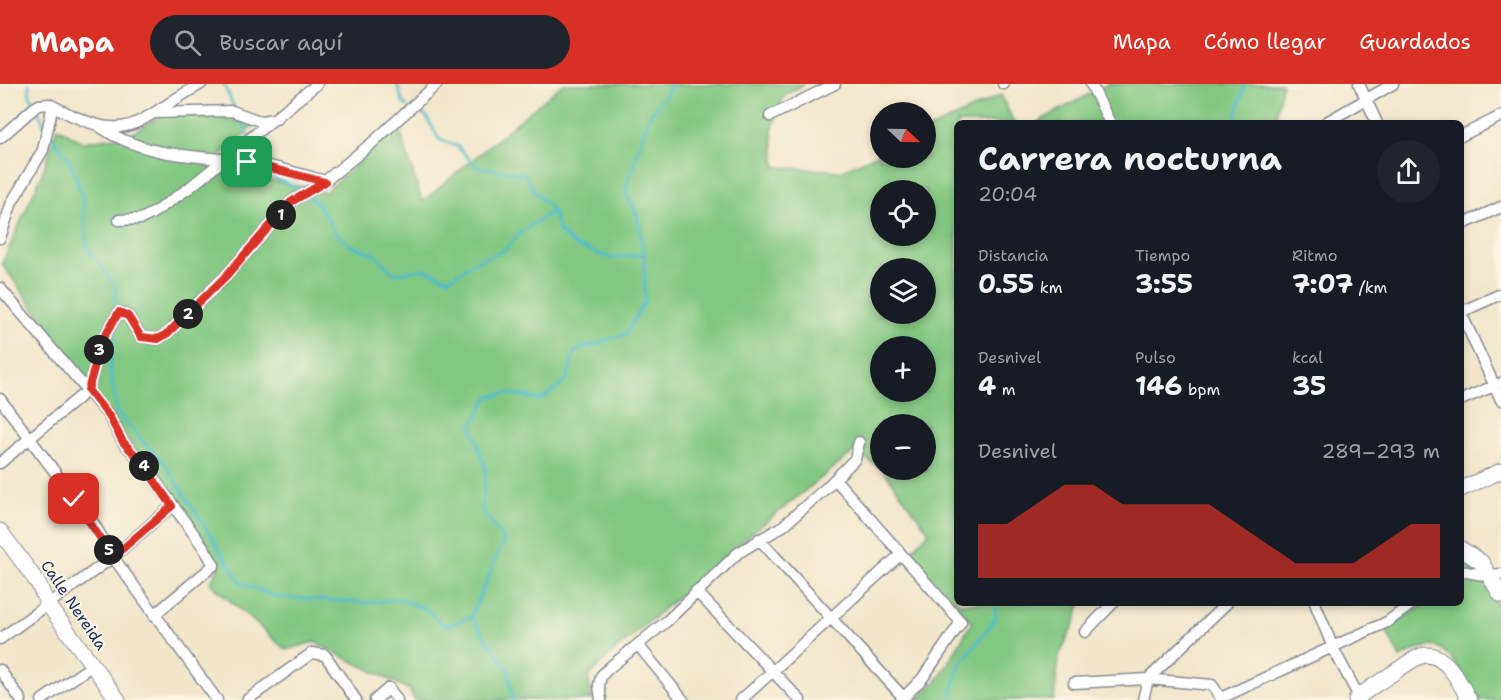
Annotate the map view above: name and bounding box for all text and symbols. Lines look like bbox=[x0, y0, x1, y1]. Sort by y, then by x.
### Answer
search box bbox=[150, 15, 570, 69]
text: Mapa bbox=[30, 23, 114, 61]
icon: search bbox=[171, 26, 204, 59]
text: Buscar aquí bbox=[219, 28, 342, 57]
text: Mapa bbox=[1113, 28, 1171, 56]
text: Cómo llegar bbox=[1204, 28, 1326, 56]
text: Guardados bbox=[1359, 28, 1471, 56]
north arrow bbox=[870, 102, 936, 168]
map controls bbox=[870, 102, 936, 480]
pin bbox=[221, 136, 272, 187]
text: Carrera nocturna bbox=[978, 136, 1282, 181]
button: share bbox=[1377, 140, 1440, 203]
icon: arrive bbox=[230, 145, 263, 178]
button: locate bbox=[870, 180, 936, 246]
text: 20:04 bbox=[978, 181, 1037, 207]
pin: 1 bbox=[266, 200, 296, 230]
text: 1 bbox=[277, 204, 285, 225]
text: Distancia bbox=[978, 245, 1049, 266]
text: Tiempo bbox=[1135, 245, 1190, 266]
text: Ritmo bbox=[1292, 245, 1337, 266]
button: layers bbox=[870, 258, 936, 324]
text: 0.55 bbox=[978, 266, 1034, 301]
text: 3:55 bbox=[1135, 266, 1193, 301]
text: 7:07 bbox=[1292, 266, 1353, 301]
text: km bbox=[1034, 277, 1062, 298]
text: /km bbox=[1353, 277, 1387, 298]
pin: 2 bbox=[173, 299, 203, 329]
text: 2 bbox=[182, 303, 194, 324]
pin: 3 bbox=[84, 335, 114, 365]
button: + bbox=[870, 336, 936, 402]
text: 3 bbox=[93, 339, 105, 360]
text: Desnivel bbox=[978, 347, 1041, 368]
text: Pulso bbox=[1135, 347, 1176, 368]
text: kcal bbox=[1292, 347, 1323, 368]
text: 4 bbox=[978, 368, 996, 403]
text: 146 bbox=[1135, 368, 1183, 403]
text: 35 bbox=[1292, 368, 1326, 403]
text: m bbox=[996, 379, 1015, 400]
text: bpm bbox=[1183, 379, 1220, 400]
button: − bbox=[870, 414, 936, 480]
text: Desnivel bbox=[978, 438, 1057, 464]
text: 289–293 m bbox=[1322, 438, 1440, 464]
pin: 4 bbox=[129, 451, 159, 481]
text: 4 bbox=[138, 455, 150, 476]
pin bbox=[48, 473, 99, 524]
icon: check bbox=[57, 482, 90, 515]
pin: 5 bbox=[94, 535, 124, 565]
text: 5 bbox=[104, 539, 114, 560]
street label: Calle Nereida bbox=[36, 556, 112, 654]

